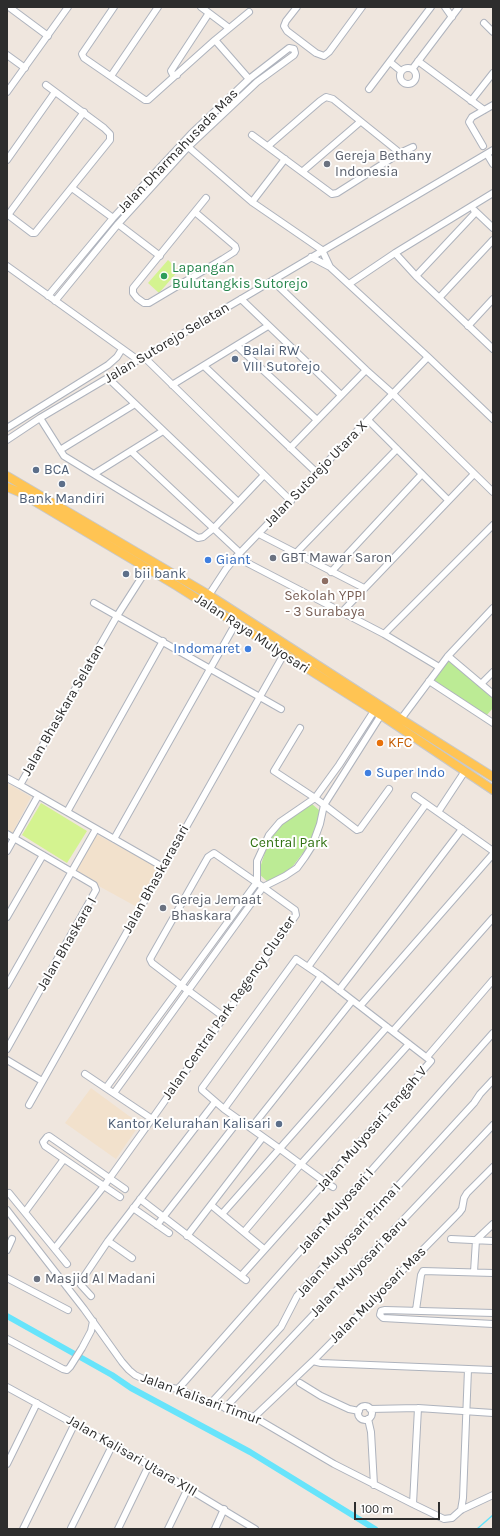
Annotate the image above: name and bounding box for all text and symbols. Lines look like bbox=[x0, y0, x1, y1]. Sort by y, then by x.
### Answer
street label: Jalan Dharmahusada Mas bbox=[114, 85, 242, 217]
place label: Gereja Bethany Indonesia bbox=[335, 148, 431, 180]
marker: Gereja Bethany Indonesia bbox=[322, 159, 332, 169]
place label: Lapangan Bulutangkis Sutorejo bbox=[172, 260, 308, 292]
marker: Lapangan Bulutangkis Sutorejo bbox=[159, 271, 169, 281]
street label: Jalan Sutorejo Selatan bbox=[101, 299, 233, 387]
place label: Balai RW VIII Sutorejo bbox=[243, 343, 320, 376]
marker: Balai RW VIII Sutorejo bbox=[230, 354, 240, 364]
street label: Jalan Sutorejo Utara X bbox=[261, 417, 371, 531]
place label: BCA bbox=[44, 462, 69, 478]
marker: BCA bbox=[31, 465, 41, 475]
marker: Bank Mandiri bbox=[57, 479, 67, 489]
place label: Bank Mandiri bbox=[19, 491, 105, 507]
place label: GBT Mawar Saron bbox=[281, 550, 392, 566]
place label: Giant bbox=[216, 552, 251, 568]
marker: GBT Mawar Saron bbox=[268, 553, 278, 563]
marker: Giant bbox=[203, 555, 213, 565]
place label: bii bank bbox=[134, 566, 186, 582]
marker: bii bank bbox=[121, 569, 131, 579]
marker: Sekolah YPPI - 3 Surabaya bbox=[320, 576, 330, 586]
place label: Sekolah YPPI - 3 Surabaya bbox=[284, 588, 366, 620]
street label: Jalan Raya Mulyosari bbox=[192, 591, 312, 677]
street label: Jalan Bhaskara Selatan bbox=[18, 641, 108, 779]
place label: Indomaret bbox=[173, 641, 240, 657]
marker: Indomaret bbox=[243, 644, 253, 654]
place label: KFC bbox=[388, 735, 412, 751]
marker: KFC bbox=[375, 738, 385, 748]
place label: Super Indo bbox=[376, 765, 445, 781]
marker: Super Indo bbox=[363, 768, 373, 778]
street label: Jalan Bhaskarasari bbox=[119, 822, 193, 936]
park label: Central Park bbox=[250, 835, 328, 851]
place label: Gereja Jemaat Bhaskara bbox=[171, 892, 261, 924]
street label: Jalan Bhaskara I bbox=[34, 895, 100, 993]
marker: Gereja Jemaat Bhaskara bbox=[158, 903, 168, 913]
street label: Jalan Central Park Regency Cluster bbox=[159, 913, 299, 1103]
street label: Jalan Mulyosari Tengah V bbox=[313, 1063, 431, 1195]
place label: Kantor Kelurahan Kalisari bbox=[108, 1116, 271, 1132]
marker: Kantor Kelurahan Kalisari bbox=[274, 1119, 284, 1129]
street label: Jalan Mulyosari I bbox=[295, 1165, 377, 1257]
street label: Jalan Mulyosari Prima I bbox=[293, 1179, 405, 1301]
street label: Jalan Mulyosari Baru bbox=[307, 1213, 411, 1321]
street label: Jalan Mulyosari Mas bbox=[326, 1243, 430, 1347]
place label: Masjid Al Madani bbox=[45, 1271, 156, 1287]
marker: Masjid Al Madani bbox=[32, 1274, 42, 1284]
street label: Jalan Kalisari Timur bbox=[139, 1369, 263, 1429]
street label: Jalan Kalisari Utara XIII bbox=[64, 1412, 200, 1500]
scale bar bbox=[356, 1494, 442, 1520]
text: 100 m bbox=[361, 1502, 393, 1516]

